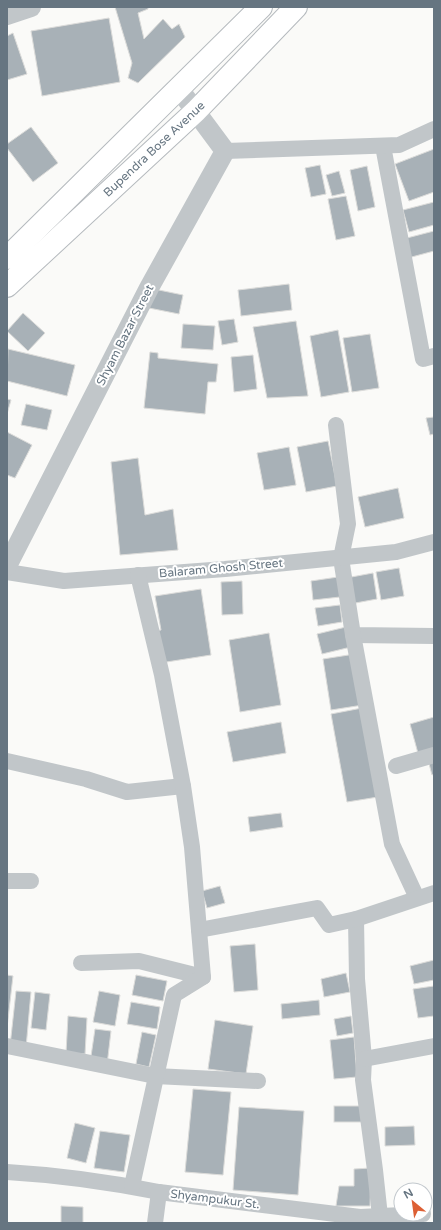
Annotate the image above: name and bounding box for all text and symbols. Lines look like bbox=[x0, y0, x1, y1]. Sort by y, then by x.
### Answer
street label: Bupendra Bose Avenue bbox=[100, 98, 208, 200]
street label: Shyam Bazar Street bbox=[93, 282, 157, 388]
street label: Balaram Ghosh Street bbox=[158, 556, 284, 580]
north arrow bbox=[393, 1182, 433, 1222]
text: N bbox=[401, 1186, 415, 1202]
street label: Shyampukur St. bbox=[170, 1187, 260, 1211]

